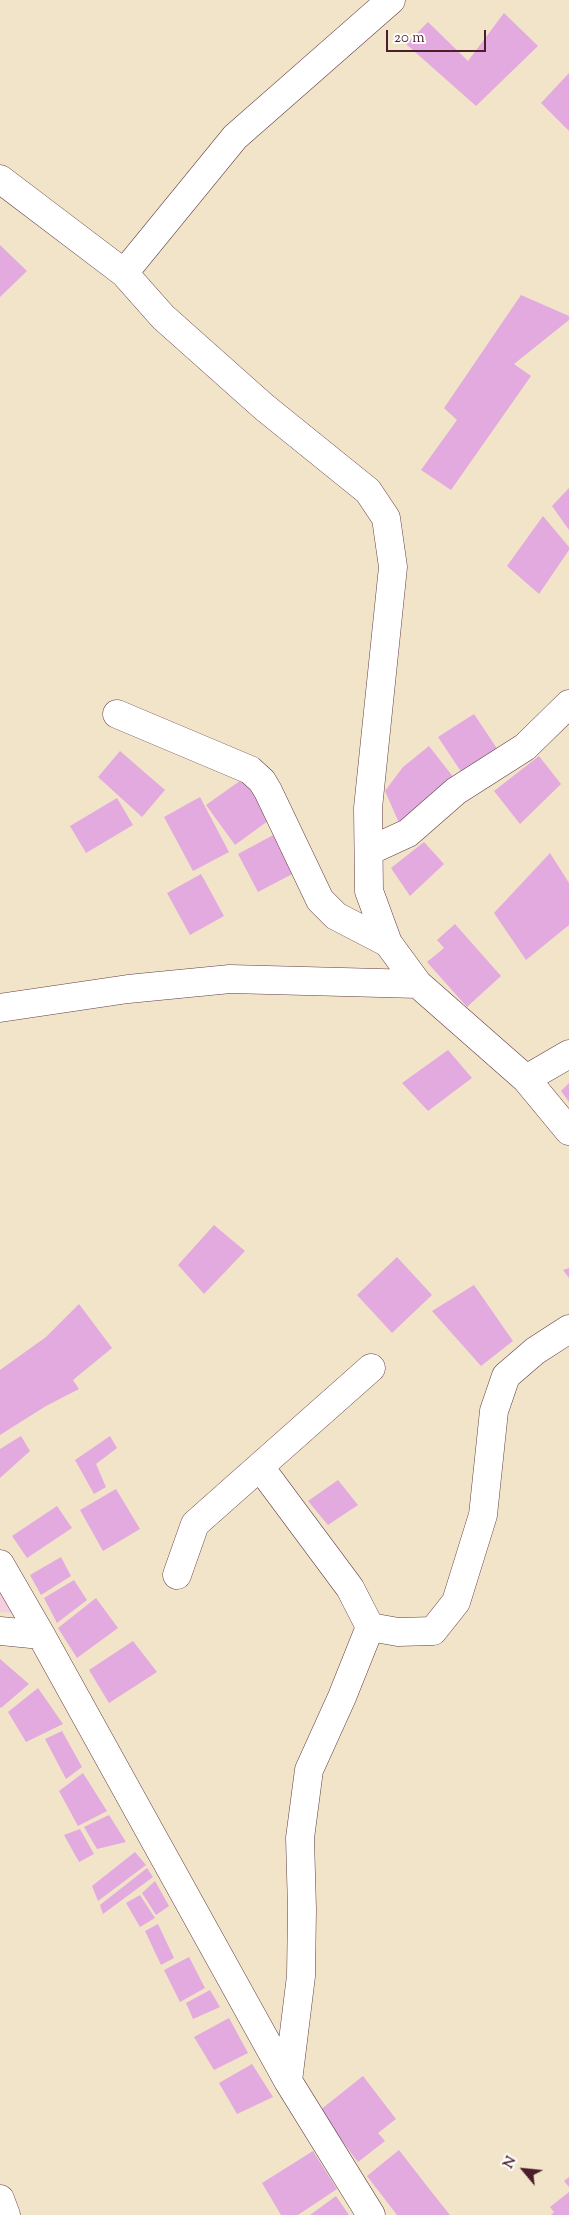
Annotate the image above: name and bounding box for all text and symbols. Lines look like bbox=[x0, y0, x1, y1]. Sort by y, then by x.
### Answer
scale bar bbox=[389, 20, 489, 52]
text: 20 m bbox=[394, 28, 425, 49]
north arrow bbox=[499, 2145, 549, 2195]
text: N bbox=[499, 2153, 522, 2173]

